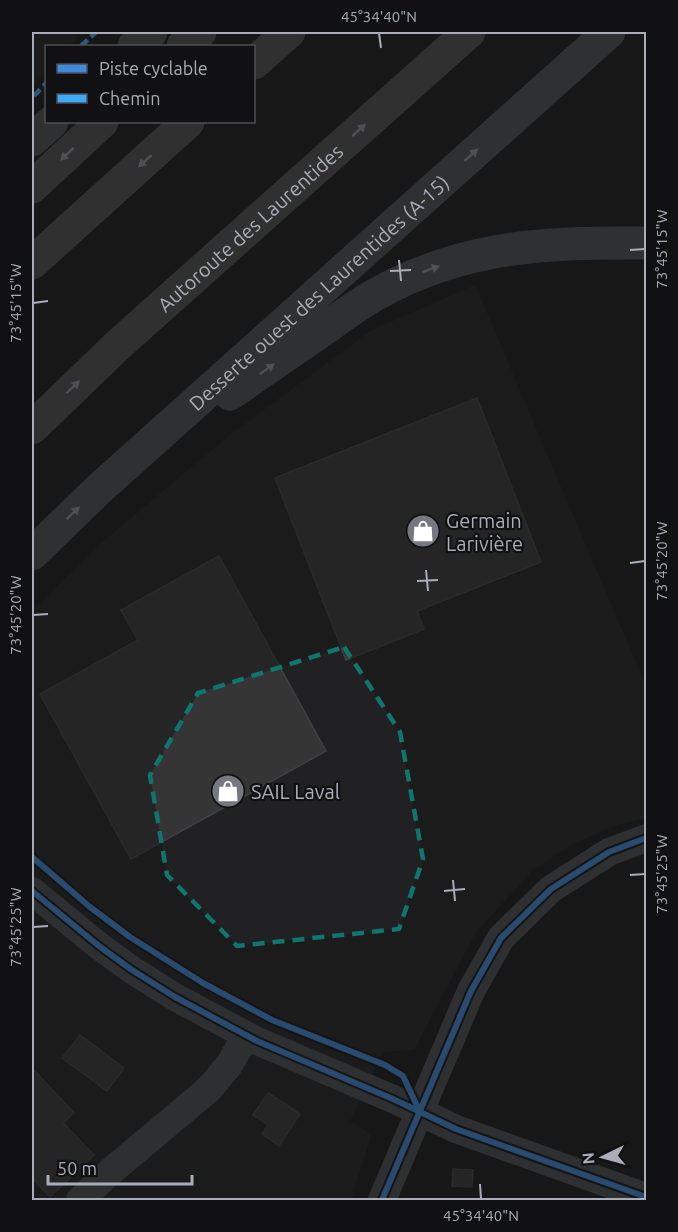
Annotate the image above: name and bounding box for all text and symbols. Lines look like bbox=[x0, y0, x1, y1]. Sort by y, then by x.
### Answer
text: 45°34'40"N bbox=[341, 8, 417, 25]
legend bbox=[45, 45, 255, 123]
text: Piste cyclable bbox=[99, 58, 208, 78]
text: Chemin bbox=[99, 88, 160, 108]
one-way arrow bbox=[351, 124, 366, 137]
street label: Autoroute des Laurentides bbox=[152, 139, 347, 316]
one-way arrow bbox=[59, 147, 74, 161]
one-way arrow bbox=[463, 149, 478, 162]
one-way arrow bbox=[138, 154, 153, 167]
street label: Desserte ouest des Laurentides (A-15) bbox=[184, 170, 453, 415]
text: 73°45'15"W bbox=[653, 209, 670, 289]
text: 73°45'15"W bbox=[7, 263, 24, 343]
one-way arrow bbox=[422, 264, 440, 274]
one-way arrow bbox=[258, 363, 274, 375]
one-way arrow bbox=[66, 380, 81, 394]
one-way arrow bbox=[65, 506, 80, 520]
place label: Germain Larivière bbox=[446, 509, 523, 555]
shop icon: Germain Larivière bbox=[405, 513, 441, 549]
text: 73°45'20"W bbox=[653, 521, 670, 601]
text: 73°45'20"W bbox=[7, 575, 24, 655]
shop icon: SAIL Laval bbox=[210, 773, 246, 809]
place label: SAIL Laval bbox=[251, 780, 340, 803]
text: 73°45'25"W bbox=[653, 834, 670, 914]
text: 73°45'25"W bbox=[7, 887, 24, 967]
north arrow bbox=[573, 1127, 633, 1187]
scale bar bbox=[48, 1148, 192, 1186]
text: N bbox=[579, 1152, 598, 1165]
text: 50 m bbox=[57, 1158, 97, 1178]
text: 45°34'40"N bbox=[443, 1207, 519, 1224]

